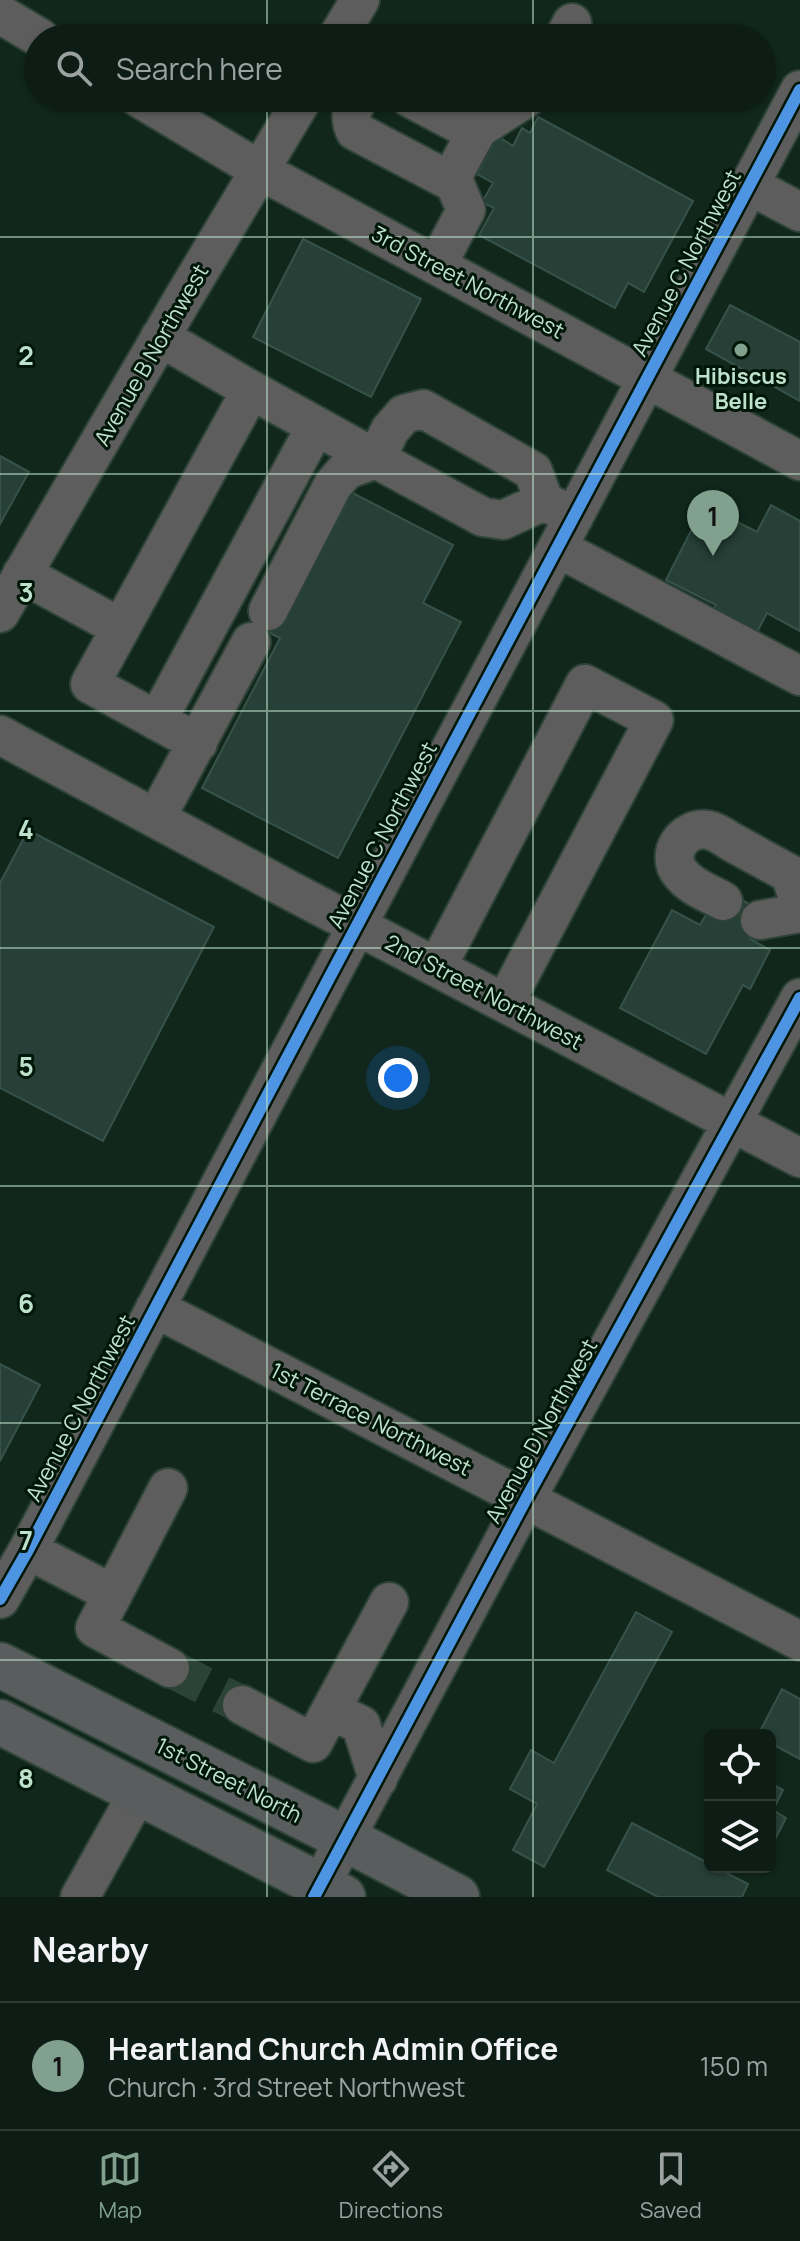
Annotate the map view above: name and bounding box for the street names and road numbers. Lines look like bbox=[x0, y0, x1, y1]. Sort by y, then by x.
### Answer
street label: Avenue C Northwest bbox=[624, 164, 748, 362]
street label: 3rd Street Northwest bbox=[367, 219, 570, 346]
street label: Avenue B Northwest bbox=[87, 259, 215, 451]
street label: Avenue C Northwest bbox=[320, 736, 444, 934]
street label: 2nd Street Northwest bbox=[380, 927, 588, 1057]
street label: Avenue C Northwest bbox=[18, 1309, 142, 1507]
street label: Avenue D Northwest bbox=[478, 1333, 604, 1529]
street label: 1st Terrace Northwest bbox=[265, 1355, 477, 1483]
street label: 1st Street North bbox=[151, 1730, 307, 1830]

